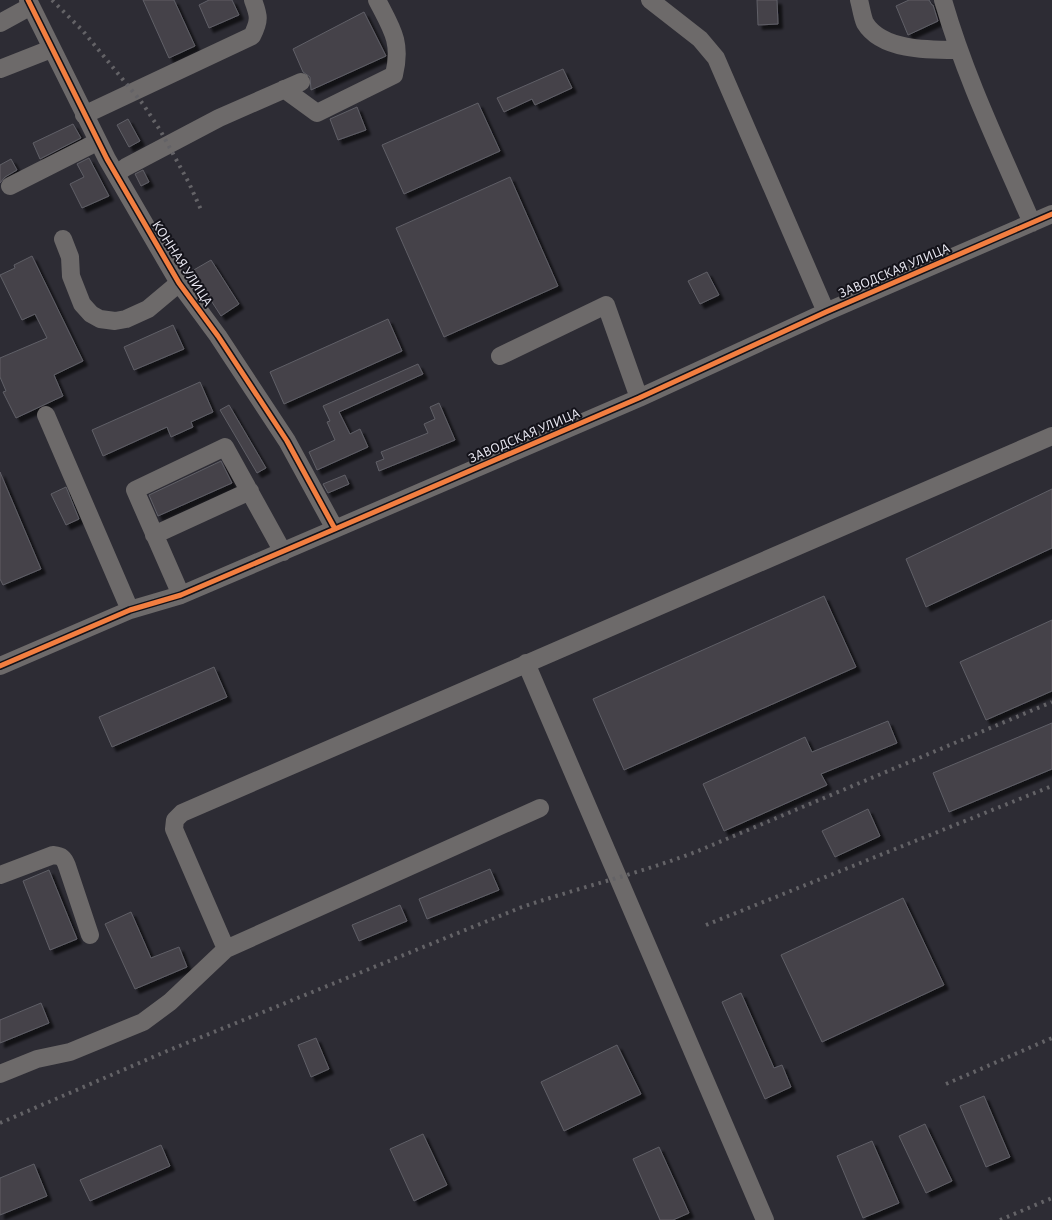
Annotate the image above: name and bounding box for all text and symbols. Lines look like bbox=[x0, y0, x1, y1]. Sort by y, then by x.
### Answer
street label: КОННАЯ УЛИЦА bbox=[149, 218, 215, 309]
street label: ЗАВОДСКАЯ УЛИЦА bbox=[837, 241, 952, 301]
street label: ЗАВОДСКАЯ УЛИЦА bbox=[467, 406, 582, 466]

